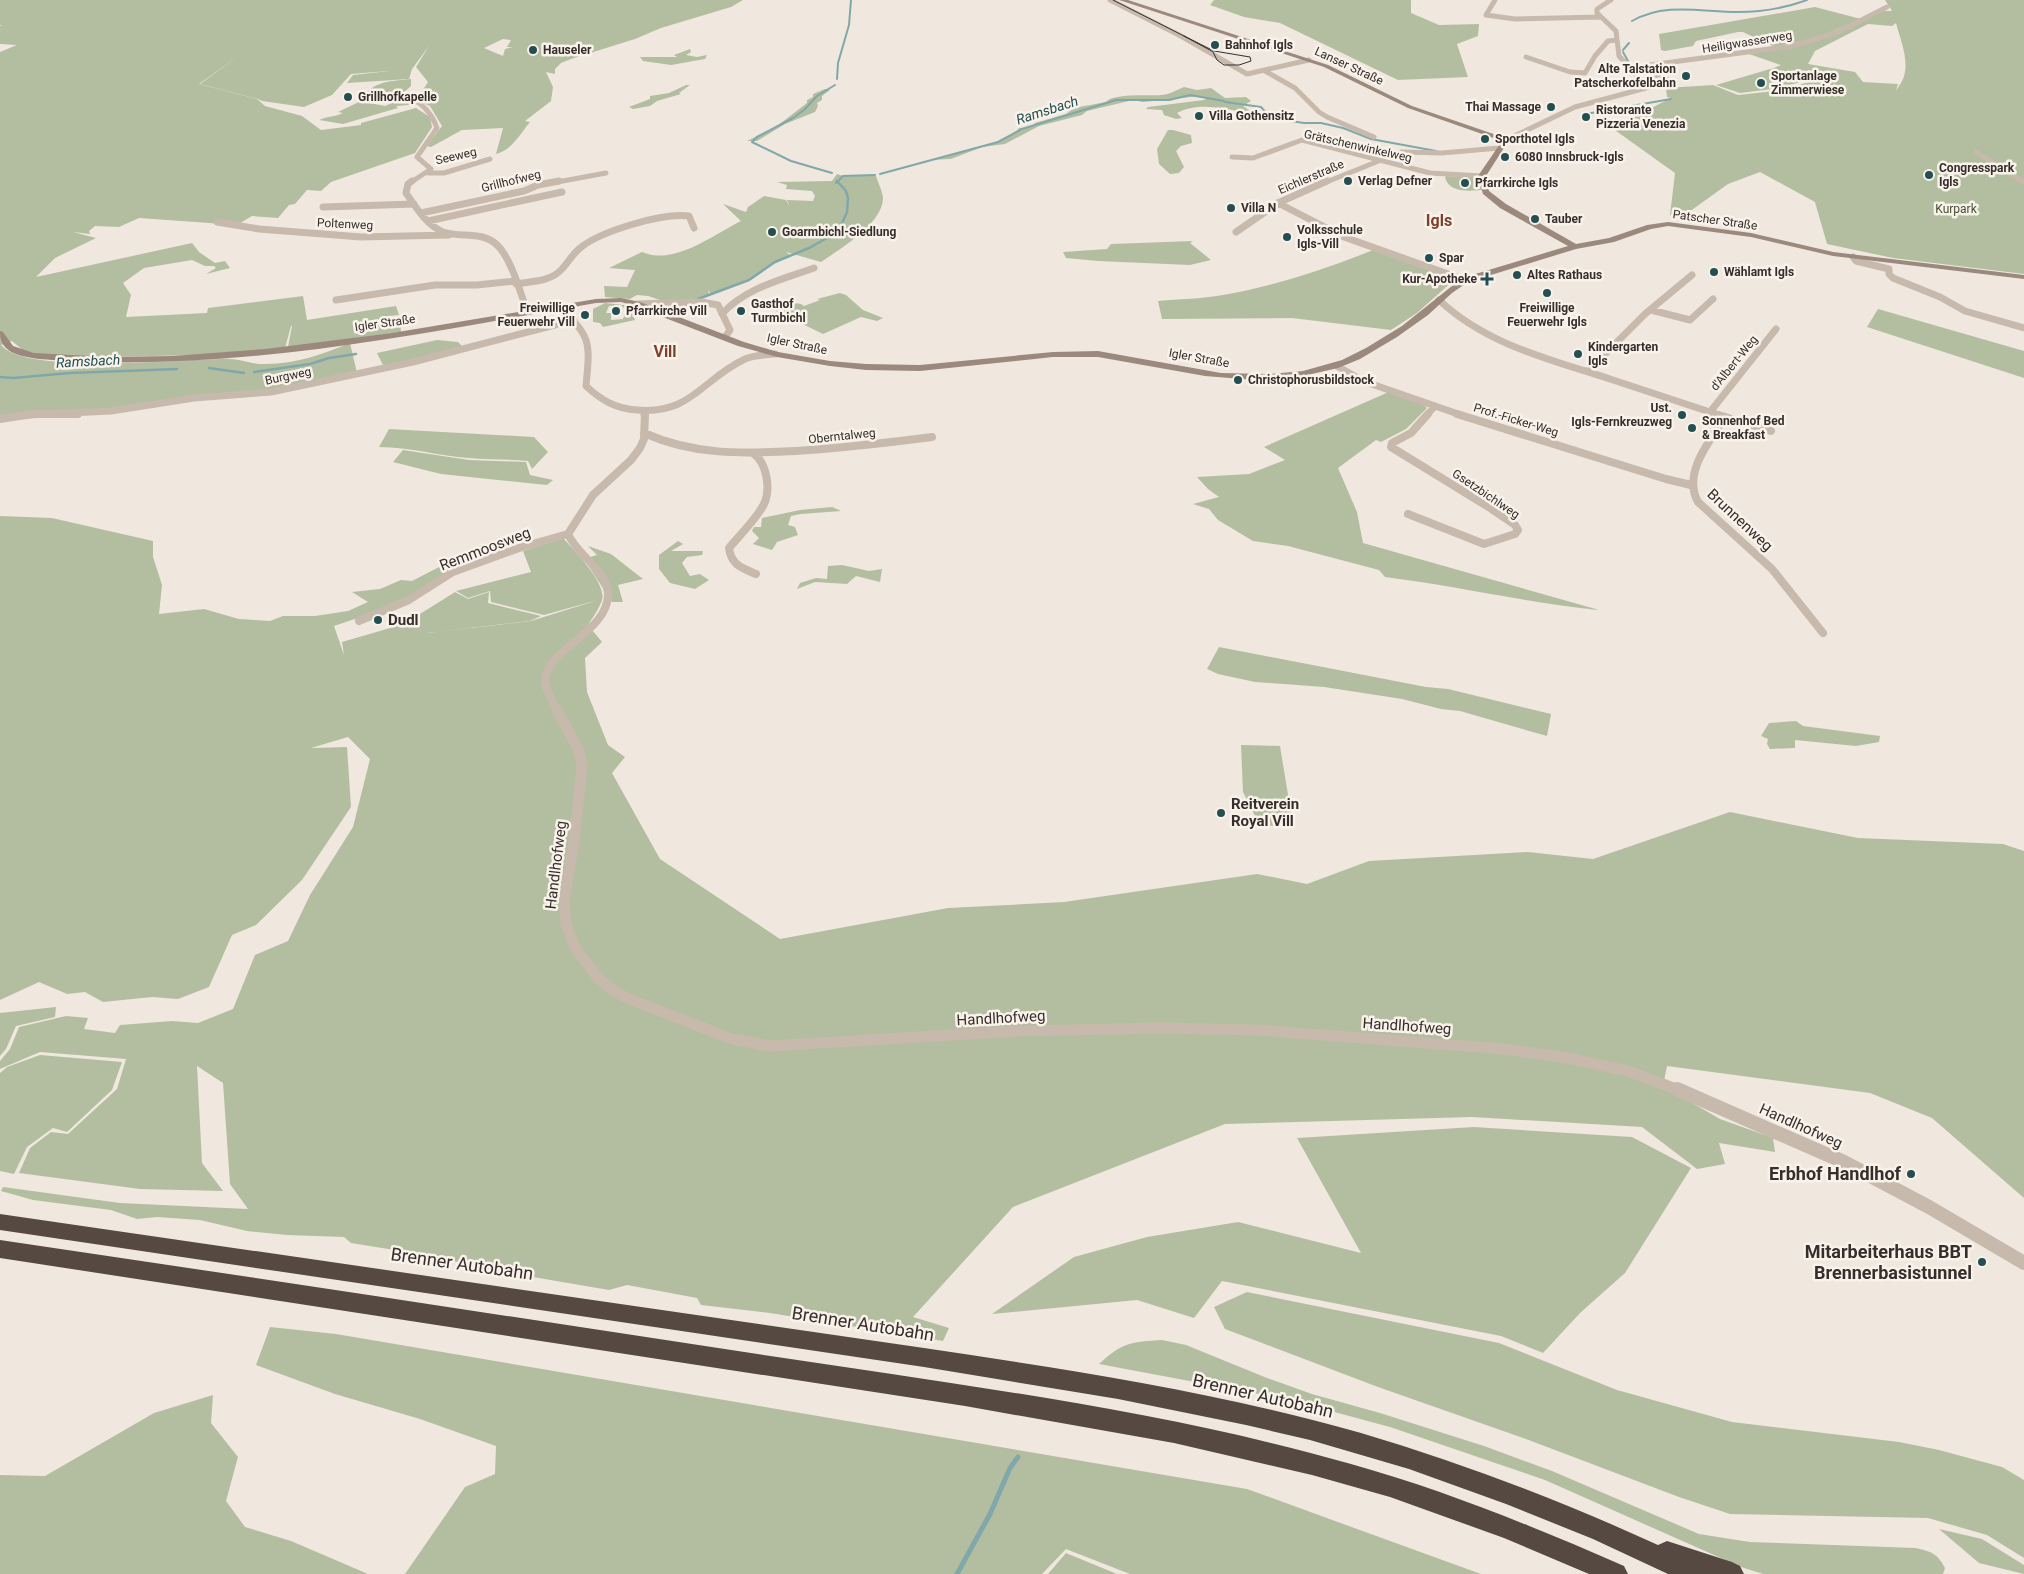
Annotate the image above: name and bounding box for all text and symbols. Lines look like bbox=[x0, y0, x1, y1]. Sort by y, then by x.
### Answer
street label: Heiligwasserweg bbox=[1701, 28, 1793, 56]
place label: Bahnhof Igls bbox=[1225, 38, 1293, 52]
marker: Bahnhof Igls bbox=[1209, 39, 1221, 51]
place label: Hauseler bbox=[543, 43, 592, 57]
marker: Hauseler bbox=[527, 44, 539, 56]
street label: Lanser Straße bbox=[1312, 44, 1386, 88]
place label: Alte Talstation Patscherkofelbahn bbox=[1574, 62, 1676, 90]
place label: Sportanlage Zimmerwiese bbox=[1771, 69, 1845, 97]
marker: Alte Talstation Patscherkofelbahn bbox=[1680, 70, 1692, 82]
marker: Sportanlage Zimmerwiese bbox=[1755, 77, 1767, 89]
place label: Grillhofkapelle bbox=[358, 90, 437, 104]
marker: Grillhofkapelle bbox=[342, 91, 354, 103]
water label: Ramsbach bbox=[1014, 92, 1080, 128]
place label: Thai Massage bbox=[1465, 100, 1542, 114]
marker: Thai Massage bbox=[1545, 101, 1557, 113]
place label: Ristorante Pizzeria Venezia bbox=[1596, 103, 1686, 131]
place label: Villa Gothensitz bbox=[1209, 109, 1294, 123]
marker: Villa Gothensitz bbox=[1193, 110, 1205, 122]
marker: Ristorante Pizzeria Venezia bbox=[1580, 111, 1592, 123]
street label: Grätschenwinkelweg bbox=[1303, 127, 1413, 165]
place label: Sporthotel Igls bbox=[1495, 132, 1575, 146]
marker: Sporthotel Igls bbox=[1479, 133, 1491, 145]
street label: Seeweg bbox=[434, 144, 478, 168]
place label: 6080 Innsbruck-Igls bbox=[1515, 150, 1624, 164]
marker: 6080 Innsbruck-Igls bbox=[1499, 151, 1511, 163]
street label: Eichlerstraße bbox=[1276, 157, 1346, 197]
place label: Congresspark Igls bbox=[1939, 161, 2015, 189]
street label: Grillhofweg bbox=[480, 167, 542, 195]
marker: Congresspark Igls bbox=[1923, 169, 1935, 181]
place label: Verlag Defner bbox=[1358, 174, 1433, 188]
marker: Verlag Defner bbox=[1342, 175, 1354, 187]
place label: Pfarrkirche Igls bbox=[1475, 176, 1558, 190]
marker: Pfarrkirche Igls bbox=[1459, 177, 1471, 189]
place label: Villa N bbox=[1241, 201, 1276, 215]
marker: Villa N bbox=[1225, 202, 1237, 214]
park label: Kurpark bbox=[1935, 202, 1978, 216]
street label: Patscher Straße bbox=[1672, 207, 1758, 233]
district label: Igls bbox=[1426, 211, 1452, 230]
place label: Tauber bbox=[1545, 212, 1583, 226]
marker: Tauber bbox=[1529, 213, 1541, 225]
street label: Poltenweg bbox=[317, 216, 373, 232]
place label: Volksschule Igls-Vill bbox=[1297, 223, 1363, 251]
place label: Goarmbichl-Siedlung bbox=[782, 225, 896, 239]
marker: Goarmbichl-Siedlung bbox=[766, 226, 778, 238]
marker: Volksschule Igls-Vill bbox=[1281, 231, 1293, 243]
place label: Spar bbox=[1439, 251, 1465, 265]
marker: Spar bbox=[1423, 252, 1435, 264]
place label: Wählamt Igls bbox=[1724, 265, 1794, 279]
marker: Wählamt Igls bbox=[1708, 266, 1720, 278]
place label: Altes Rathaus bbox=[1527, 268, 1602, 282]
marker: Altes Rathaus bbox=[1511, 269, 1523, 281]
place label: Kur-Apotheke bbox=[1402, 272, 1478, 286]
marker: Kur-Apotheke bbox=[1481, 273, 1493, 285]
marker: Freiwillige Feuerwehr Igls bbox=[1541, 287, 1553, 299]
place label: Gasthof Turmbichl bbox=[751, 297, 806, 325]
place label: Freiwillige Feuerwehr Vill bbox=[498, 301, 576, 329]
place label: Freiwillige Feuerwehr Igls bbox=[1507, 301, 1587, 329]
place label: Pfarrkirche Vill bbox=[626, 304, 707, 318]
marker: Pfarrkirche Vill bbox=[610, 305, 622, 317]
marker: Gasthof Turmbichl bbox=[735, 305, 747, 317]
marker: Freiwillige Feuerwehr Vill bbox=[579, 309, 591, 321]
street label: Igler Straße bbox=[354, 312, 416, 334]
street label: Igler Straße bbox=[766, 331, 828, 357]
street label: d'Albert-Weg bbox=[1707, 332, 1761, 394]
place label: Kindergarten Igls bbox=[1588, 340, 1659, 368]
district label: Vill bbox=[653, 342, 677, 361]
street label: Igler Straße bbox=[1168, 346, 1230, 370]
marker: Kindergarten Igls bbox=[1572, 348, 1584, 360]
water label: Ramsbach bbox=[55, 351, 121, 371]
street label: Burgweg bbox=[264, 364, 312, 388]
place label: Christophorusbildstock bbox=[1248, 373, 1374, 387]
marker: Christophorusbildstock bbox=[1232, 374, 1244, 386]
street label: Prof.-Ficker-Weg bbox=[1472, 400, 1560, 440]
place label: Ust. Igls-Fernkreuzweg bbox=[1571, 401, 1672, 429]
marker: Ust. Igls-Fernkreuzweg bbox=[1676, 409, 1688, 421]
place label: Sonnenhof Bed & Breakfast bbox=[1702, 414, 1785, 442]
marker: Sonnenhof Bed & Breakfast bbox=[1686, 422, 1698, 434]
street label: Oberntalweg bbox=[808, 426, 876, 446]
street label: Gsetzbichlweg bbox=[1450, 466, 1522, 522]
street label: Brunnenweg bbox=[1703, 485, 1777, 555]
street label: Remmoosweg bbox=[437, 523, 533, 575]
place label: Dudl bbox=[388, 611, 419, 629]
marker: Dudl bbox=[372, 614, 384, 626]
place label: Reitverein Royal Vill bbox=[1231, 795, 1299, 830]
marker: Reitverein Royal Vill bbox=[1215, 807, 1227, 819]
street label: Handlhofweg bbox=[542, 820, 570, 910]
street label: Handlhofweg bbox=[956, 1007, 1046, 1029]
street label: Handlhofweg bbox=[1362, 1014, 1452, 1038]
street label: Handlhofweg bbox=[1757, 1100, 1845, 1152]
place label: Erbhof Handlhof bbox=[1769, 1163, 1902, 1184]
marker: Erbhof Handlhof bbox=[1905, 1168, 1917, 1180]
place label: Mitarbeiterhaus BBT Brennerbasistunnel bbox=[1805, 1241, 1972, 1283]
street label: Brenner Autobahn bbox=[389, 1243, 535, 1284]
marker: Mitarbeiterhaus BBT Brennerbasistunnel bbox=[1976, 1256, 1988, 1268]
street label: Brenner Autobahn bbox=[790, 1302, 936, 1345]
street label: Brenner Autobahn bbox=[1191, 1369, 1336, 1422]

